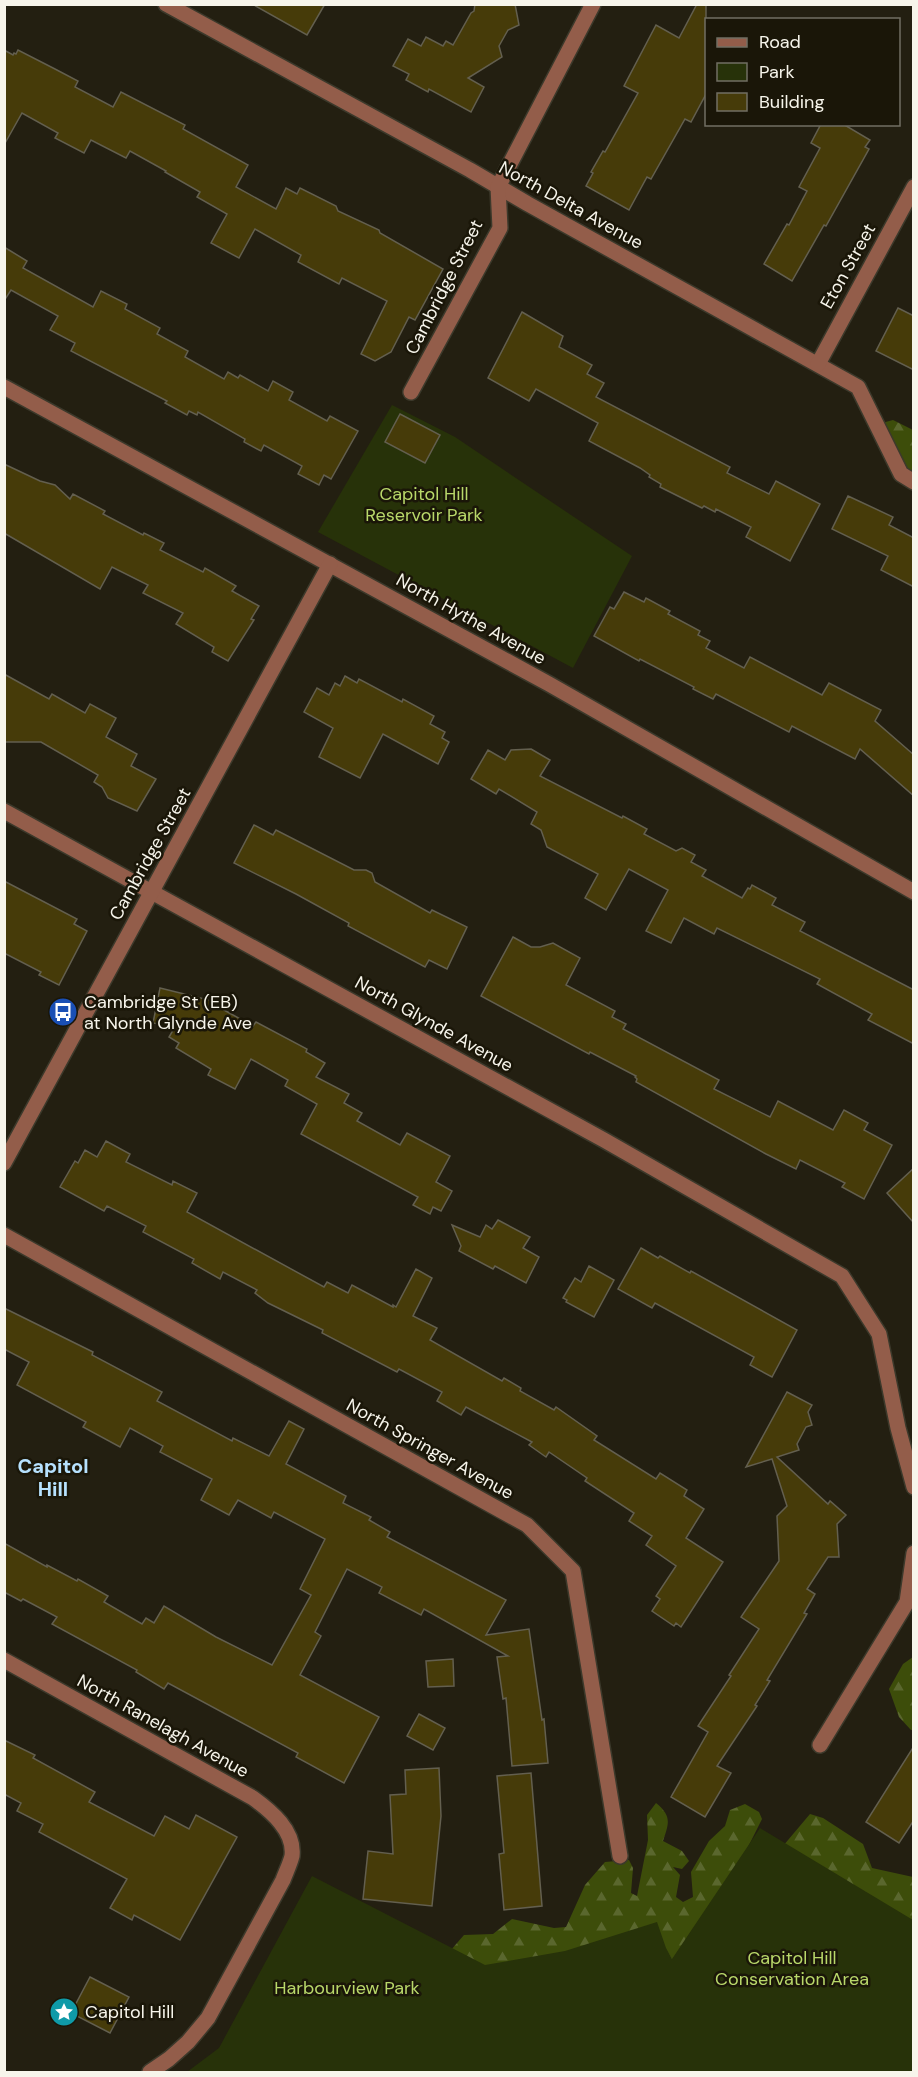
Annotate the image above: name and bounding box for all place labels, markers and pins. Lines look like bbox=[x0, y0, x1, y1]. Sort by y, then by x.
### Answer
place label: Cambridge St (EB) at North Glynde Ave bbox=[84, 990, 252, 1035]
bus stop icon: Cambridge St (EB) at North Glynde Ave bbox=[47, 996, 79, 1028]
place icon: Capitol Hill bbox=[48, 1996, 80, 2028]
place label: Capitol Hill bbox=[85, 2000, 174, 2024]

